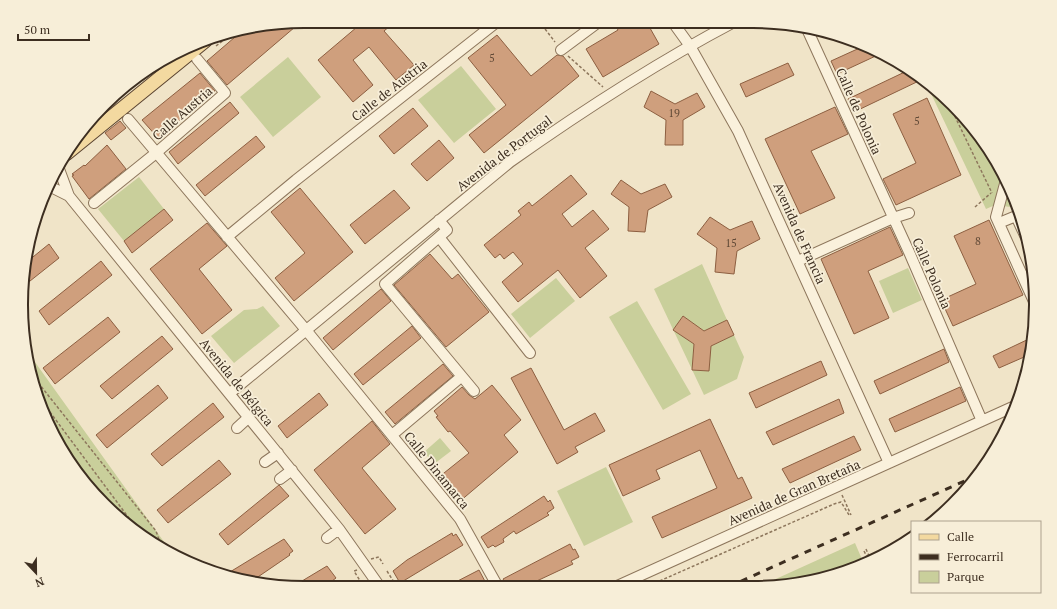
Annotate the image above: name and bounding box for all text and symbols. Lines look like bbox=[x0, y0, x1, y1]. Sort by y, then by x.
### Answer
scale bar bbox=[18, 16, 89, 42]
text: 50 m bbox=[24, 22, 51, 37]
house number: 5 bbox=[489, 51, 495, 65]
street label: Calle de Austria bbox=[347, 55, 431, 125]
street label: Calle de Polonia bbox=[832, 65, 886, 158]
street label: Calle Austria bbox=[148, 81, 216, 144]
house number: 19 bbox=[668, 106, 680, 120]
street label: Avenida de Portugal bbox=[452, 111, 556, 195]
house number: 5 bbox=[914, 114, 920, 128]
street label: Avenida de Francia bbox=[770, 179, 831, 287]
street label: Calle Polonia bbox=[908, 234, 956, 312]
house number: 8 bbox=[975, 234, 981, 248]
house number: 15 bbox=[725, 236, 737, 250]
street label: Avenida de Bélgica bbox=[196, 334, 278, 430]
street label: Calle Dinamarca bbox=[400, 427, 474, 513]
street label: Avenida de Gran Bretaña bbox=[725, 455, 863, 529]
legend bbox=[911, 521, 1041, 593]
text: Calle bbox=[947, 529, 974, 544]
text: Ferrocarril bbox=[947, 549, 1004, 564]
north arrow bbox=[16, 553, 56, 593]
text: Parque bbox=[947, 569, 984, 584]
text: N bbox=[33, 574, 46, 591]

